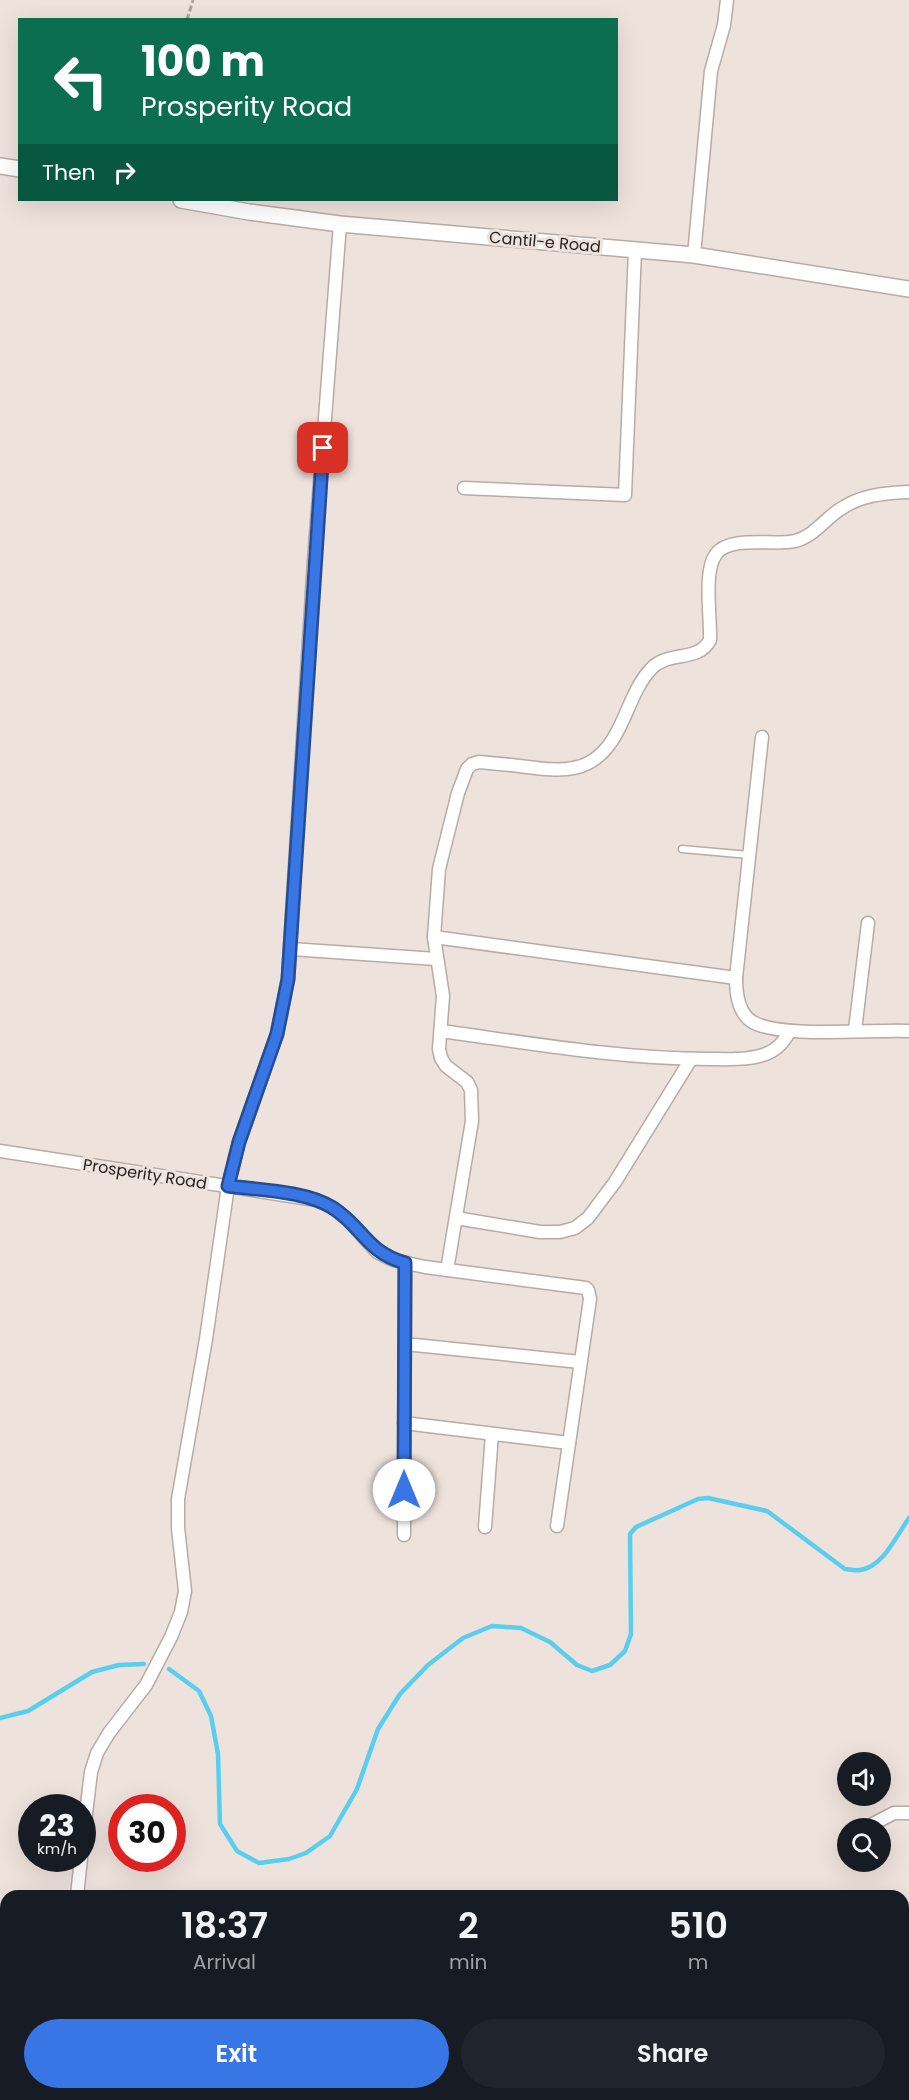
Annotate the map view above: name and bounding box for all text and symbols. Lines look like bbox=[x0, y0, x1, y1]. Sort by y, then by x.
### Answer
text: 100 m bbox=[141, 32, 265, 91]
icon: left bbox=[42, 42, 120, 120]
text: Prosperity Road bbox=[141, 88, 352, 125]
icon: right bbox=[108, 156, 141, 189]
text: Then bbox=[42, 157, 96, 188]
street label: Cantil-e Road bbox=[488, 226, 602, 258]
pin bbox=[297, 422, 348, 473]
icon: arrive bbox=[306, 431, 339, 464]
street label: Prosperity Road bbox=[81, 1153, 209, 1195]
position arrow bbox=[372, 1458, 436, 1522]
map controls bbox=[837, 1752, 891, 1872]
button: sound bbox=[837, 1752, 891, 1806]
speed limit sign: 30 bbox=[108, 1794, 186, 1872]
text: 23 bbox=[39, 1804, 75, 1847]
button: search bbox=[837, 1818, 891, 1872]
text: km/h bbox=[37, 1838, 77, 1859]
text: 18:37 bbox=[181, 1900, 268, 1951]
text: 2 bbox=[458, 1900, 479, 1951]
text: 510 bbox=[668, 1900, 728, 1951]
text: Arrival bbox=[193, 1948, 256, 1976]
text: min bbox=[449, 1948, 487, 1976]
text: m bbox=[688, 1948, 708, 1976]
button: Exit bbox=[24, 2019, 449, 2088]
button: Share bbox=[461, 2019, 885, 2088]

